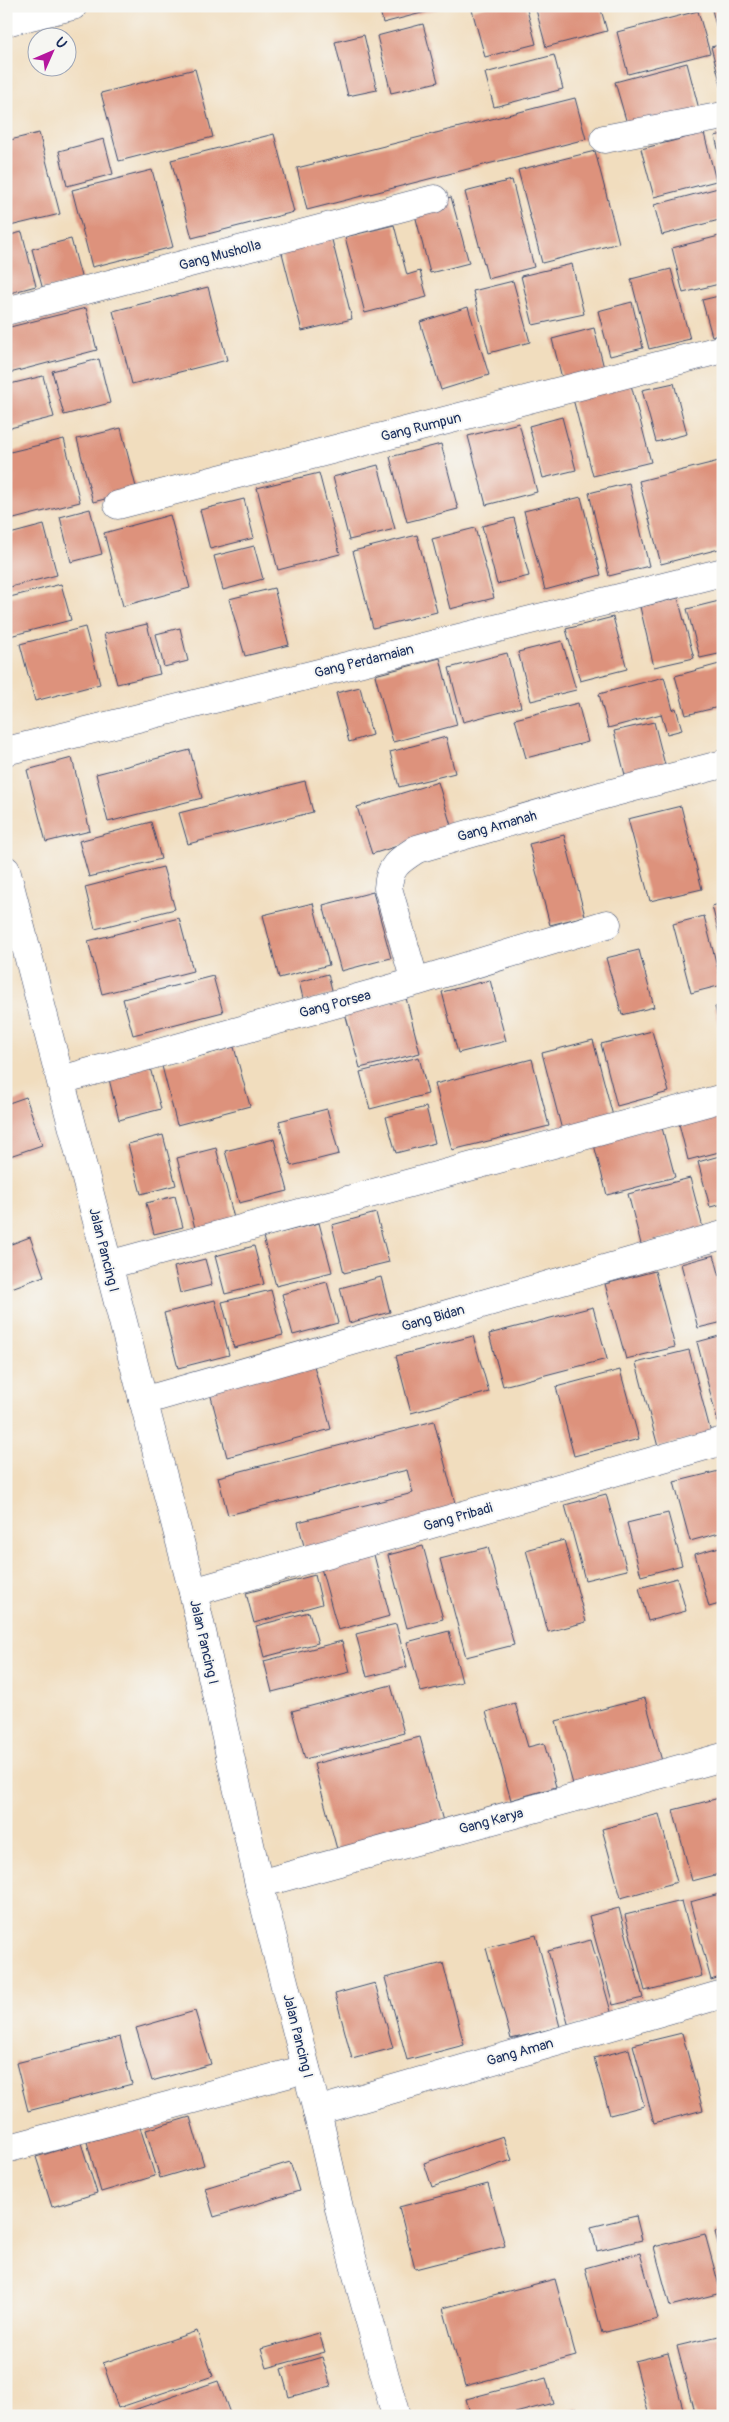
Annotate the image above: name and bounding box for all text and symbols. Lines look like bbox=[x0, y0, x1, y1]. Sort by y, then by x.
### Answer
north arrow bbox=[28, 28, 78, 78]
text: U bbox=[52, 34, 70, 52]
street label: Gang Musholla bbox=[177, 236, 263, 274]
street label: Gang Rumpun bbox=[379, 409, 463, 445]
street label: Gang Perdamaian bbox=[313, 640, 415, 682]
street label: Gang Amanah bbox=[455, 807, 539, 845]
street label: Gang Porsea bbox=[297, 986, 373, 1022]
street label: Jalan Pancing I bbox=[85, 1206, 123, 1294]
street label: Gang Bidan bbox=[400, 1301, 466, 1335]
street label: Gang Pribadi bbox=[422, 1499, 495, 1535]
street label: Jalan Pancing I bbox=[186, 1598, 222, 1686]
street label: Gang Karya bbox=[457, 1804, 525, 1838]
street label: Jalan Pancing I bbox=[279, 1992, 317, 2080]
street label: Gang Aman bbox=[485, 2034, 555, 2070]

